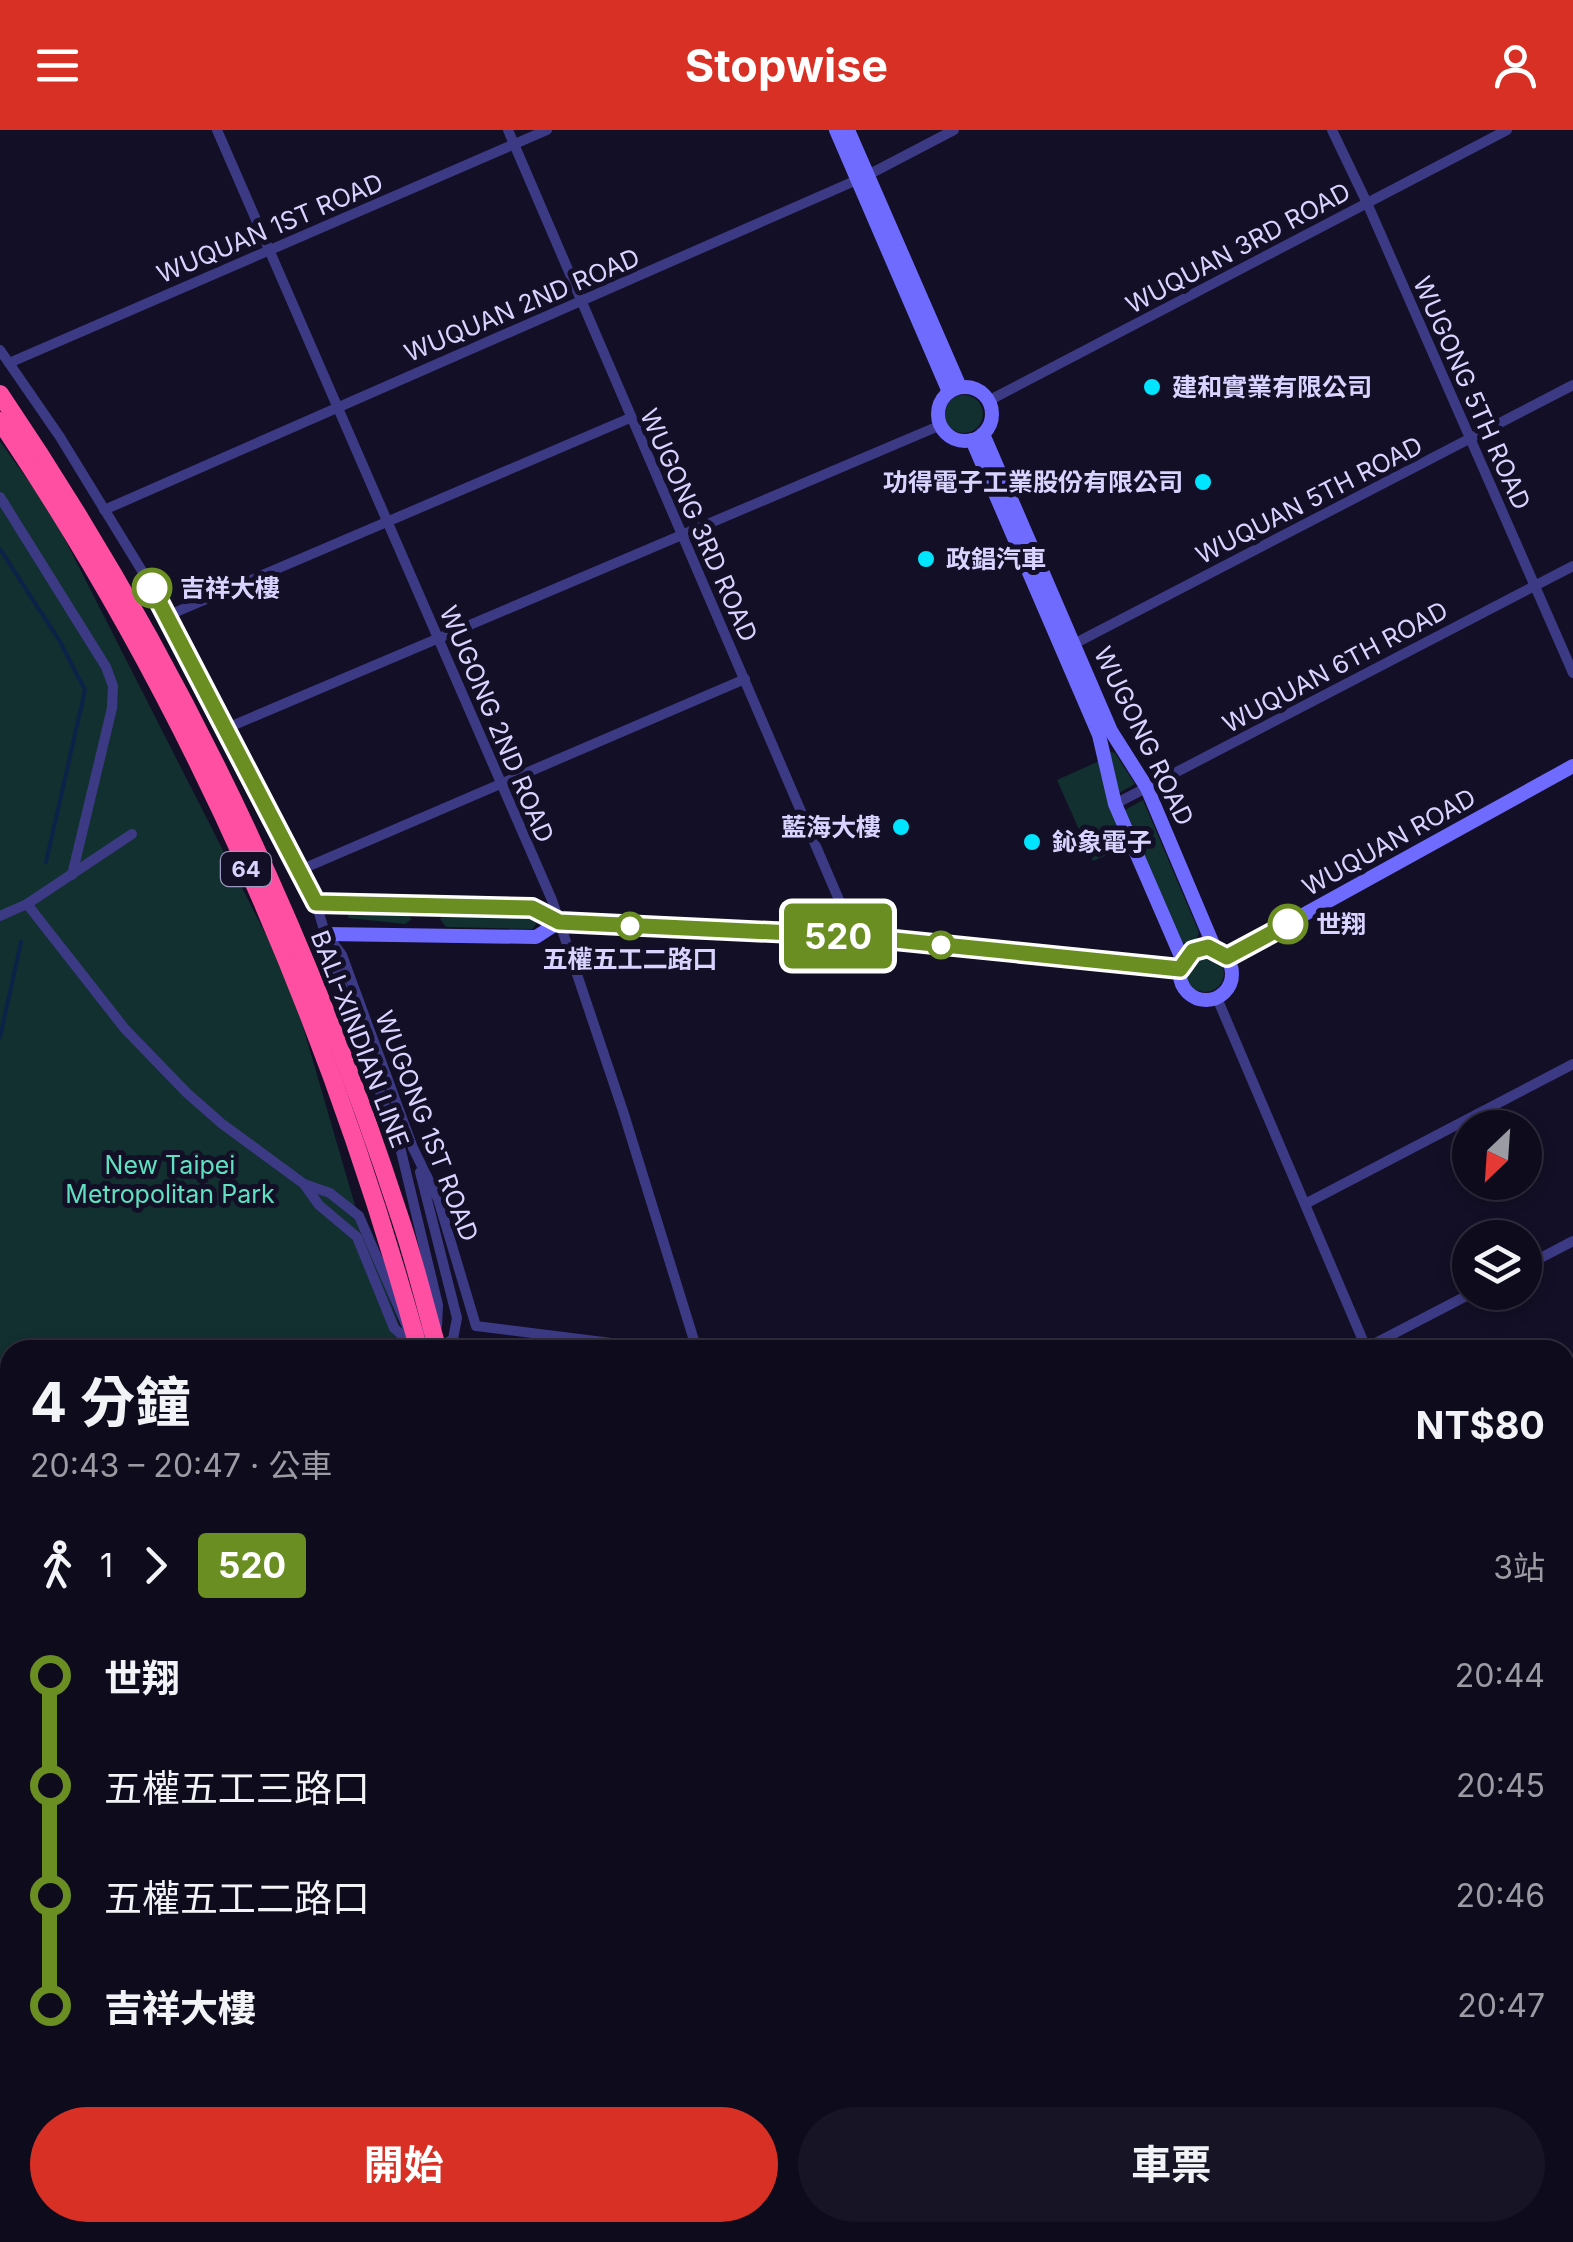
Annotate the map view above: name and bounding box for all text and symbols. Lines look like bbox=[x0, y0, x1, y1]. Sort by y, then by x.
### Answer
icon: menu bbox=[30, 38, 85, 93]
text: Stopwise bbox=[685, 38, 888, 93]
icon: person bbox=[1488, 38, 1543, 93]
street label: WUQUAN 1ST ROAD bbox=[152, 167, 388, 289]
street label: WUQUAN 3RD ROAD bbox=[1121, 176, 1355, 320]
street label: WUQUAN 2ND ROAD bbox=[400, 242, 644, 368]
street label: WUGONG 5TH ROAD bbox=[1407, 272, 1537, 514]
place label: 建和實業有限公司 bbox=[1172, 372, 1372, 402]
marker: 建和實業有限公司 bbox=[1141, 376, 1163, 398]
street label: WUGONG 3RD ROAD bbox=[634, 404, 764, 646]
street label: WUQUAN 5TH ROAD bbox=[1191, 430, 1427, 570]
place label: 功得電子工業股份有限公司 bbox=[883, 467, 1183, 497]
marker: 功得電子工業股份有限公司 bbox=[1192, 471, 1214, 493]
place label: 政錩汽車 bbox=[946, 544, 1046, 574]
marker: 政錩汽車 bbox=[915, 548, 937, 570]
marker: 吉祥大樓 bbox=[133, 569, 171, 607]
place label: 吉祥大樓 bbox=[180, 573, 280, 603]
street label: WUQUAN 6TH ROAD bbox=[1217, 595, 1453, 739]
street label: WUGONG 2ND ROAD bbox=[434, 601, 560, 847]
street label: WUGONG ROAD bbox=[1088, 642, 1200, 830]
street label: WUQUAN ROAD bbox=[1297, 782, 1481, 902]
place label: 藍海大樓 bbox=[781, 812, 881, 842]
marker: 藍海大樓 bbox=[890, 816, 912, 838]
place label: 鈊象電子 bbox=[1052, 827, 1152, 857]
marker: 鈊象電子 bbox=[1021, 831, 1043, 853]
road number: 64 bbox=[221, 852, 271, 886]
line badge: 520 bbox=[780, 904, 896, 968]
marker: 世翔 bbox=[1269, 905, 1307, 943]
place label: 世翔 bbox=[1316, 909, 1366, 939]
marker: 五權五工二路口 bbox=[617, 913, 643, 939]
text: 520 bbox=[804, 915, 872, 957]
street label: BALI-XINDIAN LINE bbox=[305, 926, 415, 1152]
unlabelled marker bbox=[928, 932, 954, 958]
place label: 五權五工二路口 bbox=[542, 944, 718, 974]
street label: WUGONG 1ST ROAD bbox=[369, 1006, 485, 1246]
north arrow bbox=[1452, 1110, 1542, 1200]
map controls bbox=[1452, 1110, 1542, 1310]
park label: New Taipei Metropolitan Park bbox=[65, 1150, 275, 1209]
button: layers bbox=[1452, 1220, 1542, 1310]
text: 4 分鐘 bbox=[30, 1369, 190, 1435]
text: NT$80 bbox=[1415, 1402, 1545, 1448]
text: 20:43 – 20:47 · 公車 bbox=[30, 1446, 332, 1485]
icon: walk bbox=[30, 1538, 85, 1593]
icon: forward bbox=[128, 1538, 183, 1593]
text: 520 bbox=[218, 1544, 286, 1586]
text: 1 bbox=[100, 1546, 113, 1585]
text: 3站 bbox=[1493, 1548, 1545, 1587]
text: 世翔 bbox=[104, 1655, 180, 1701]
text: 20:44 bbox=[1455, 1656, 1545, 1695]
text: 五權五工三路口 bbox=[104, 1765, 370, 1811]
text: 20:45 bbox=[1456, 1766, 1545, 1805]
text: 五權五工二路口 bbox=[104, 1875, 370, 1921]
text: 20:46 bbox=[1456, 1876, 1545, 1915]
text: 吉祥大樓 bbox=[104, 1985, 256, 2031]
text: 20:47 bbox=[1457, 1986, 1545, 2025]
button: 開始 bbox=[30, 2107, 778, 2222]
button: 車票 bbox=[798, 2107, 1545, 2222]

